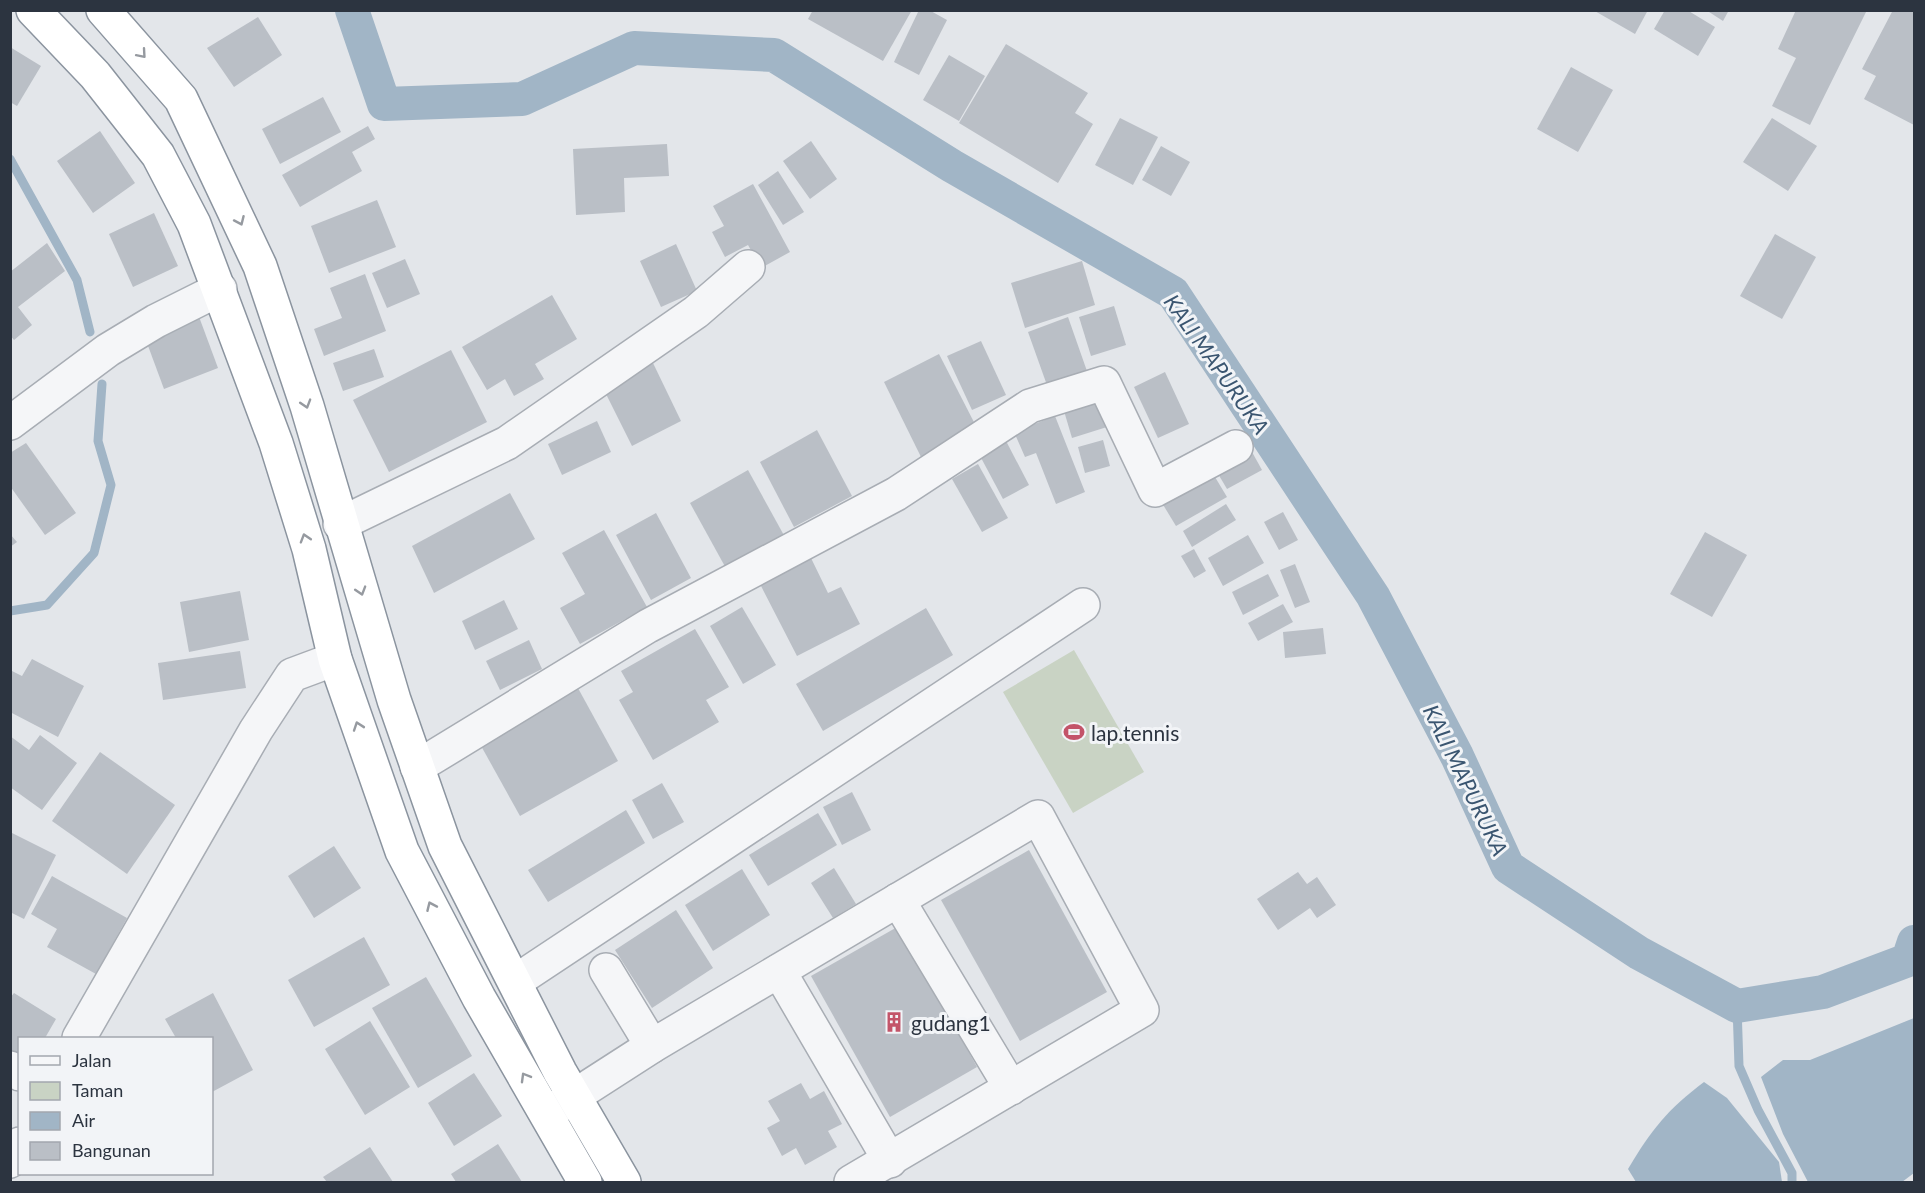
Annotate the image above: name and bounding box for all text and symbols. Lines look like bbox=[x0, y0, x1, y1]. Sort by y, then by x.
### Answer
one-way arrow bbox=[135, 47, 146, 58]
one-way arrow bbox=[233, 214, 245, 225]
water label: KALI MAPURUKA bbox=[1159, 289, 1275, 439]
one-way arrow bbox=[299, 398, 311, 409]
one-way arrow bbox=[300, 534, 312, 544]
one-way arrow bbox=[354, 585, 366, 596]
water label: KALI MAPURUKA bbox=[1418, 700, 1514, 860]
sports icon: lap.tennis bbox=[1062, 720, 1086, 744]
place label: lap.tennis bbox=[1091, 720, 1179, 745]
one-way arrow bbox=[352, 721, 365, 732]
one-way arrow bbox=[426, 902, 438, 913]
building icon: gudang1 bbox=[882, 1010, 906, 1034]
place label: gudang1 bbox=[911, 1010, 991, 1035]
legend bbox=[18, 1037, 213, 1175]
text: Jalan bbox=[72, 1049, 111, 1071]
one-way arrow bbox=[521, 1073, 533, 1083]
text: Taman bbox=[72, 1079, 123, 1101]
text: Air bbox=[72, 1109, 95, 1131]
text: Bangunan bbox=[72, 1139, 151, 1161]

